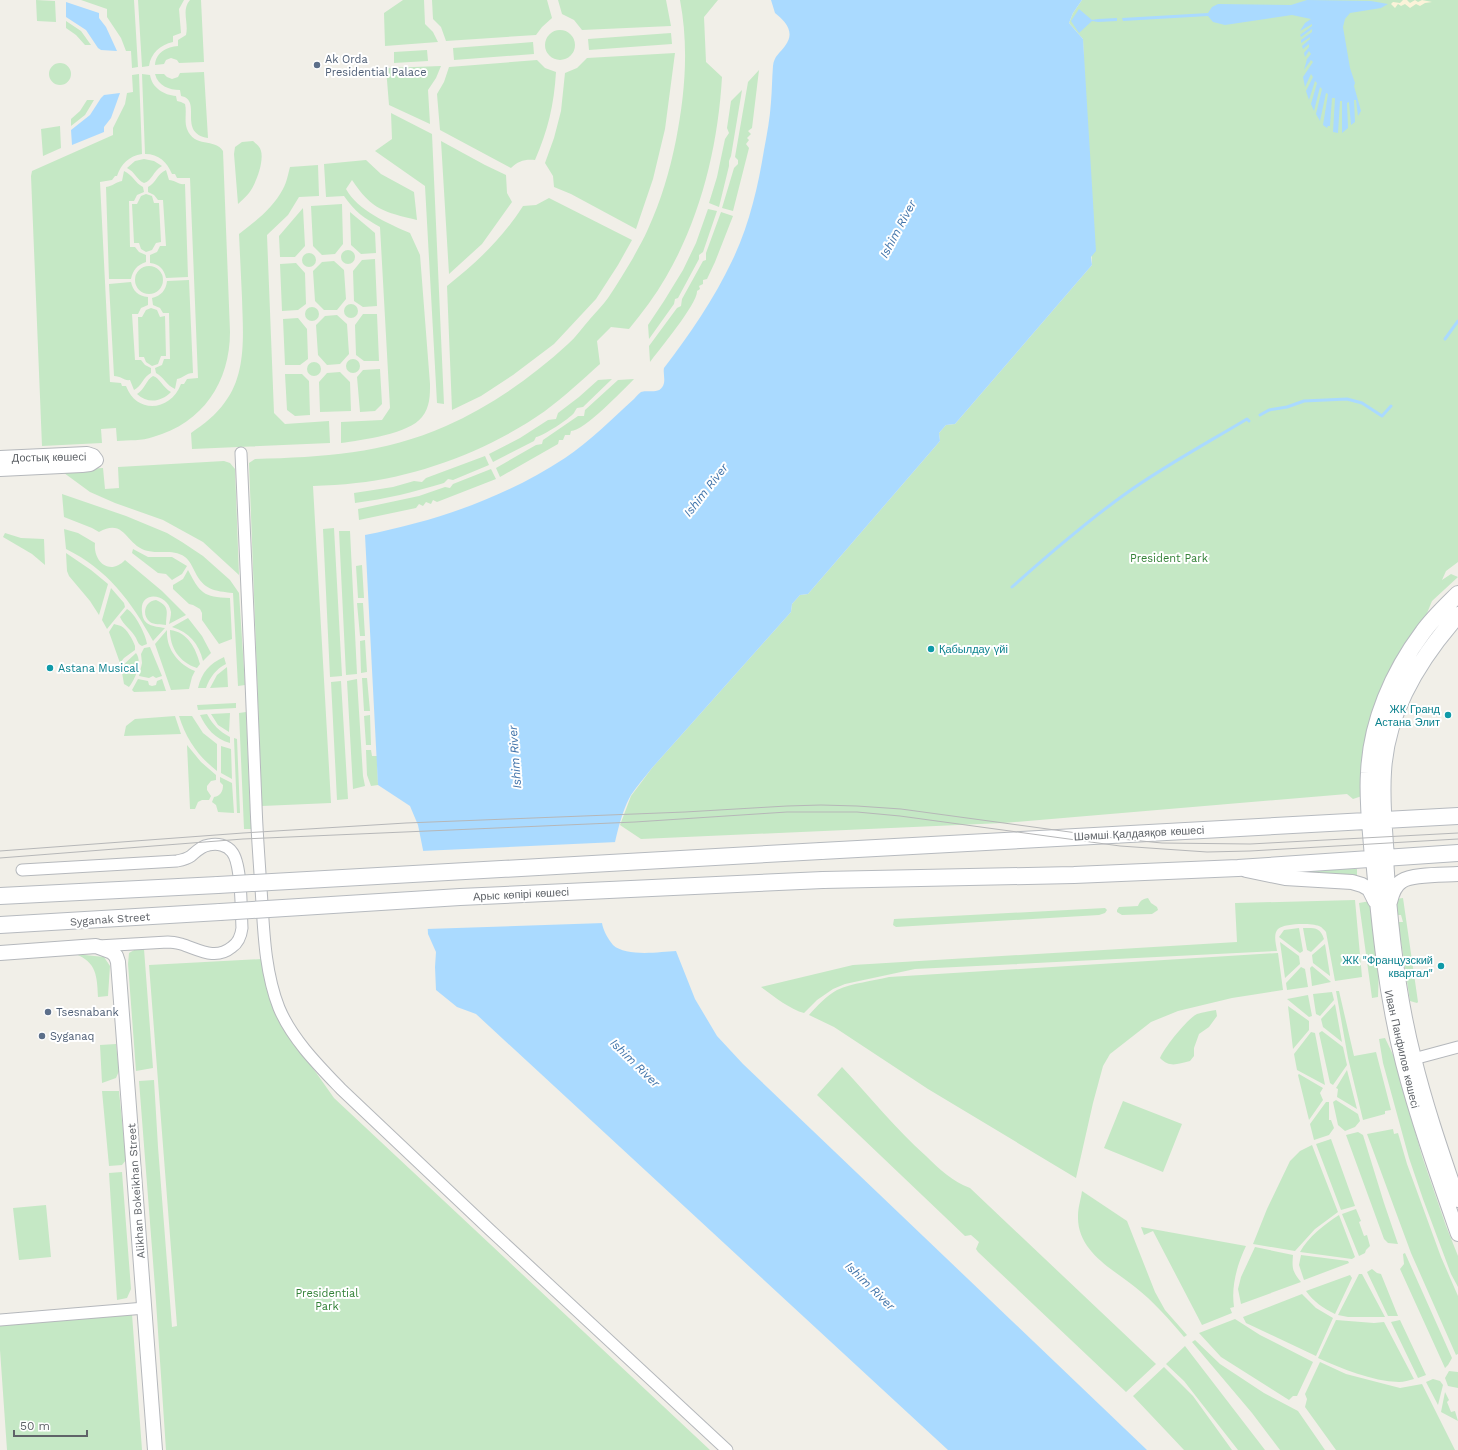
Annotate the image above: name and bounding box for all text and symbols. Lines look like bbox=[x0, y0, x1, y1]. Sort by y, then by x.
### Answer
place label: Ak Orda Presidential Palace bbox=[325, 53, 427, 79]
marker: Ak Orda Presidential Palace bbox=[312, 60, 322, 70]
water label: Ishim River bbox=[877, 197, 920, 260]
street label: Достық көшесі bbox=[12, 450, 86, 465]
water label: Ishim River bbox=[681, 460, 732, 519]
park label: President Park bbox=[1130, 552, 1208, 565]
place label: Қабылдау үйі bbox=[939, 643, 1008, 656]
marker: Қабылдау үйі bbox=[926, 644, 936, 654]
place label: Astana Musical bbox=[58, 662, 140, 675]
marker: Astana Musical bbox=[45, 663, 55, 673]
place label: ЖК Гранд Астана Элит bbox=[1375, 703, 1441, 729]
marker: ЖК Гранд Астана Элит bbox=[1443, 710, 1453, 720]
water label: Ishim River bbox=[506, 724, 524, 789]
street label: Шәмші Қалдаяқов көшесі bbox=[1073, 824, 1205, 843]
street label: Арыс көпірі көшесі bbox=[473, 885, 569, 904]
street label: Syganak Street bbox=[69, 910, 151, 929]
place label: ЖК "Французский квартал" bbox=[1342, 954, 1433, 980]
marker: ЖК "Французский квартал" bbox=[1436, 961, 1446, 971]
street label: Иван Панфилов көшесі bbox=[1382, 989, 1421, 1109]
place label: Tsesnabank bbox=[56, 1006, 119, 1019]
marker: Tsesnabank bbox=[43, 1007, 53, 1017]
place label: Syganaq bbox=[50, 1030, 94, 1043]
marker: Syganaq bbox=[37, 1031, 47, 1041]
water label: Ishim River bbox=[607, 1036, 664, 1091]
street label: Alikhan Bokeikhan Street bbox=[125, 1123, 148, 1259]
water label: Ishim River bbox=[842, 1259, 899, 1314]
park label: Presidential Park bbox=[295, 1287, 359, 1313]
scale bar bbox=[14, 1412, 87, 1438]
text: 50 m bbox=[20, 1419, 50, 1433]

